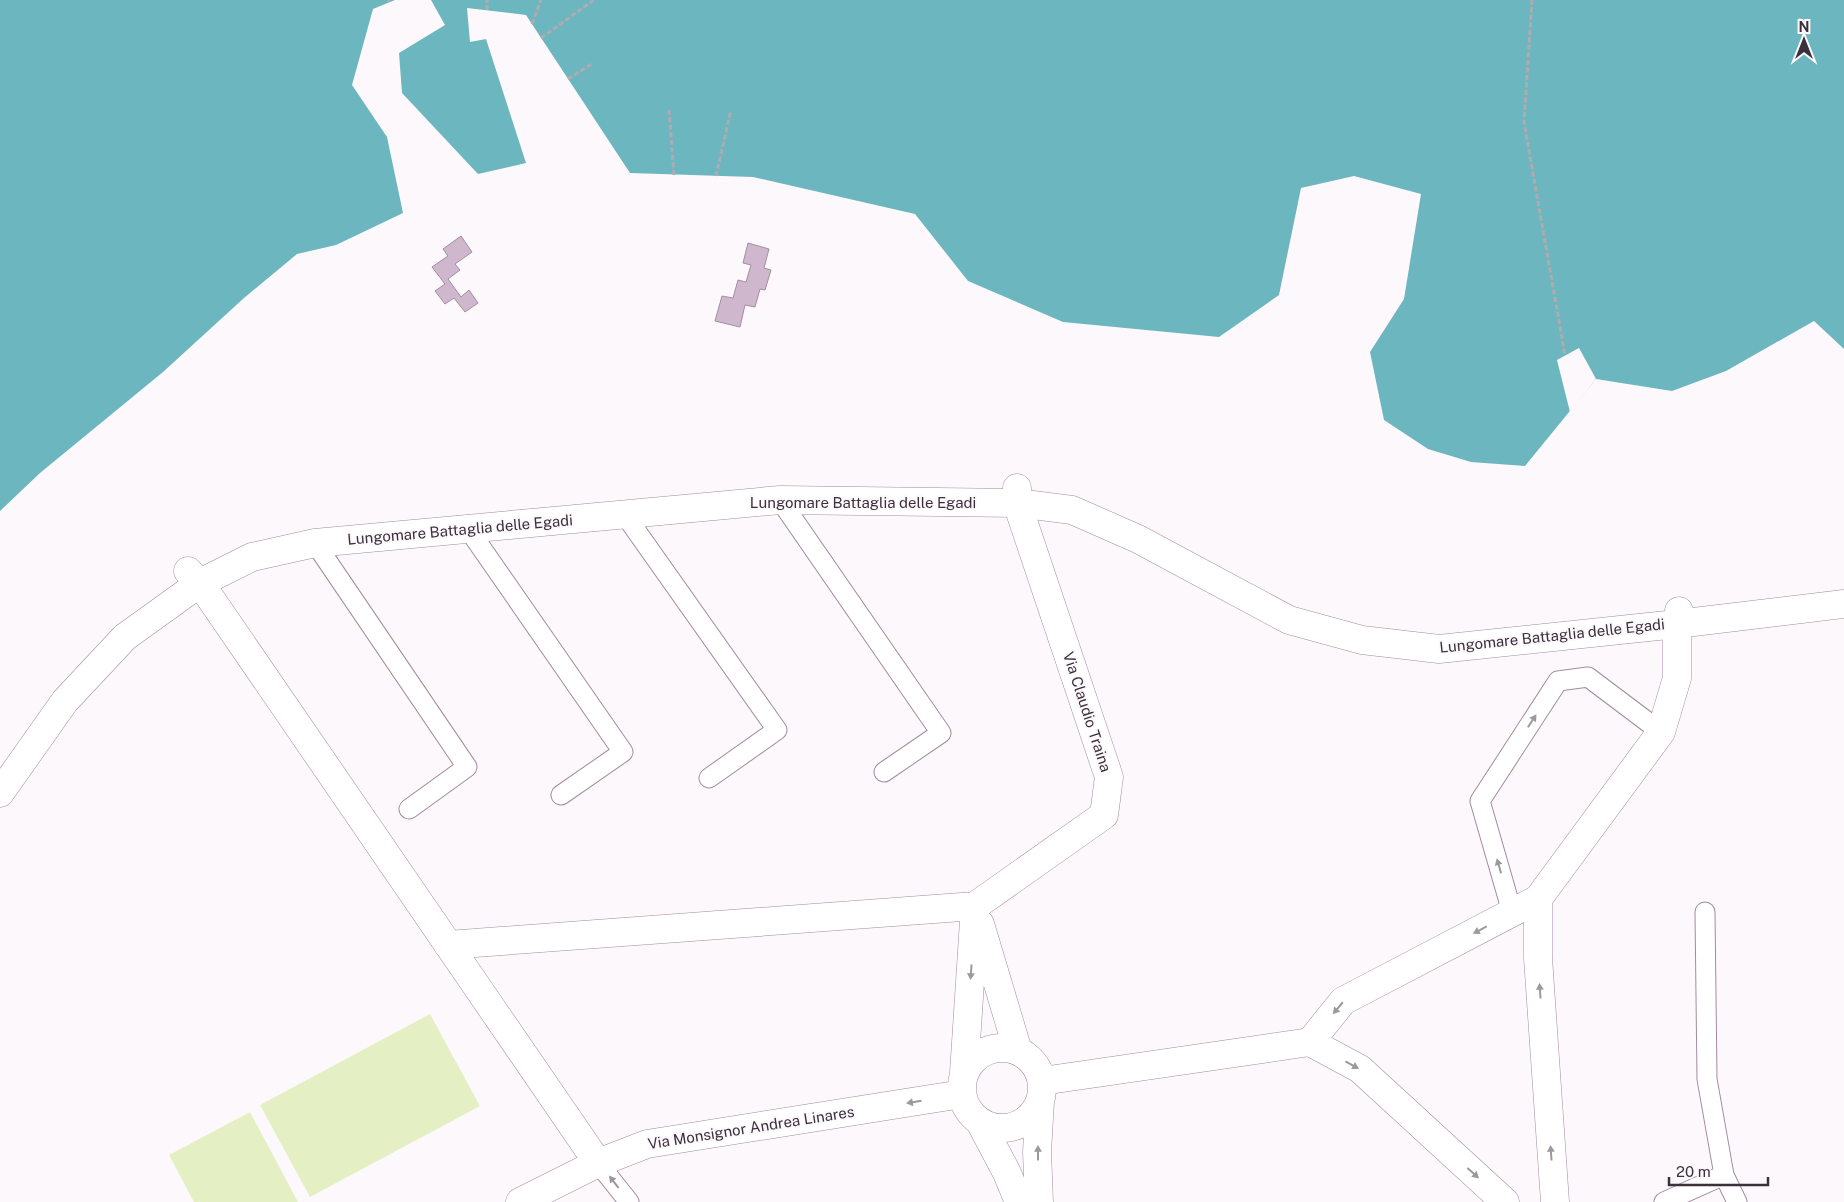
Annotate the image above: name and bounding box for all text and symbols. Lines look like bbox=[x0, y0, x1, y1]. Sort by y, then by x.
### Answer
north arrow bbox=[1779, 15, 1829, 65]
text: N bbox=[1799, 19, 1809, 35]
street label: Lungomare Battaglia delle Egadi bbox=[750, 494, 976, 511]
street label: Lungomare Battaglia delle Egadi bbox=[346, 511, 574, 548]
street label: Lungomare Battaglia delle Egadi bbox=[1438, 615, 1665, 656]
street label: Via Claudio Traina bbox=[1060, 650, 1115, 774]
one-way arrow bbox=[1527, 715, 1537, 728]
one-way arrow bbox=[1494, 858, 1502, 873]
one-way arrow bbox=[1473, 926, 1487, 934]
one-way arrow bbox=[966, 964, 974, 980]
one-way arrow bbox=[1536, 983, 1544, 999]
one-way arrow bbox=[1332, 1001, 1344, 1013]
one-way arrow bbox=[1345, 1061, 1360, 1069]
one-way arrow bbox=[906, 1098, 922, 1106]
street label: Via Monsignor Andrea Linares bbox=[646, 1103, 855, 1152]
one-way arrow bbox=[1034, 1145, 1042, 1161]
one-way arrow bbox=[1547, 1145, 1555, 1161]
scale bar bbox=[1669, 1154, 1768, 1186]
text: 20 m bbox=[1676, 1163, 1711, 1180]
one-way arrow bbox=[1467, 1167, 1479, 1179]
one-way arrow bbox=[608, 1176, 619, 1189]

